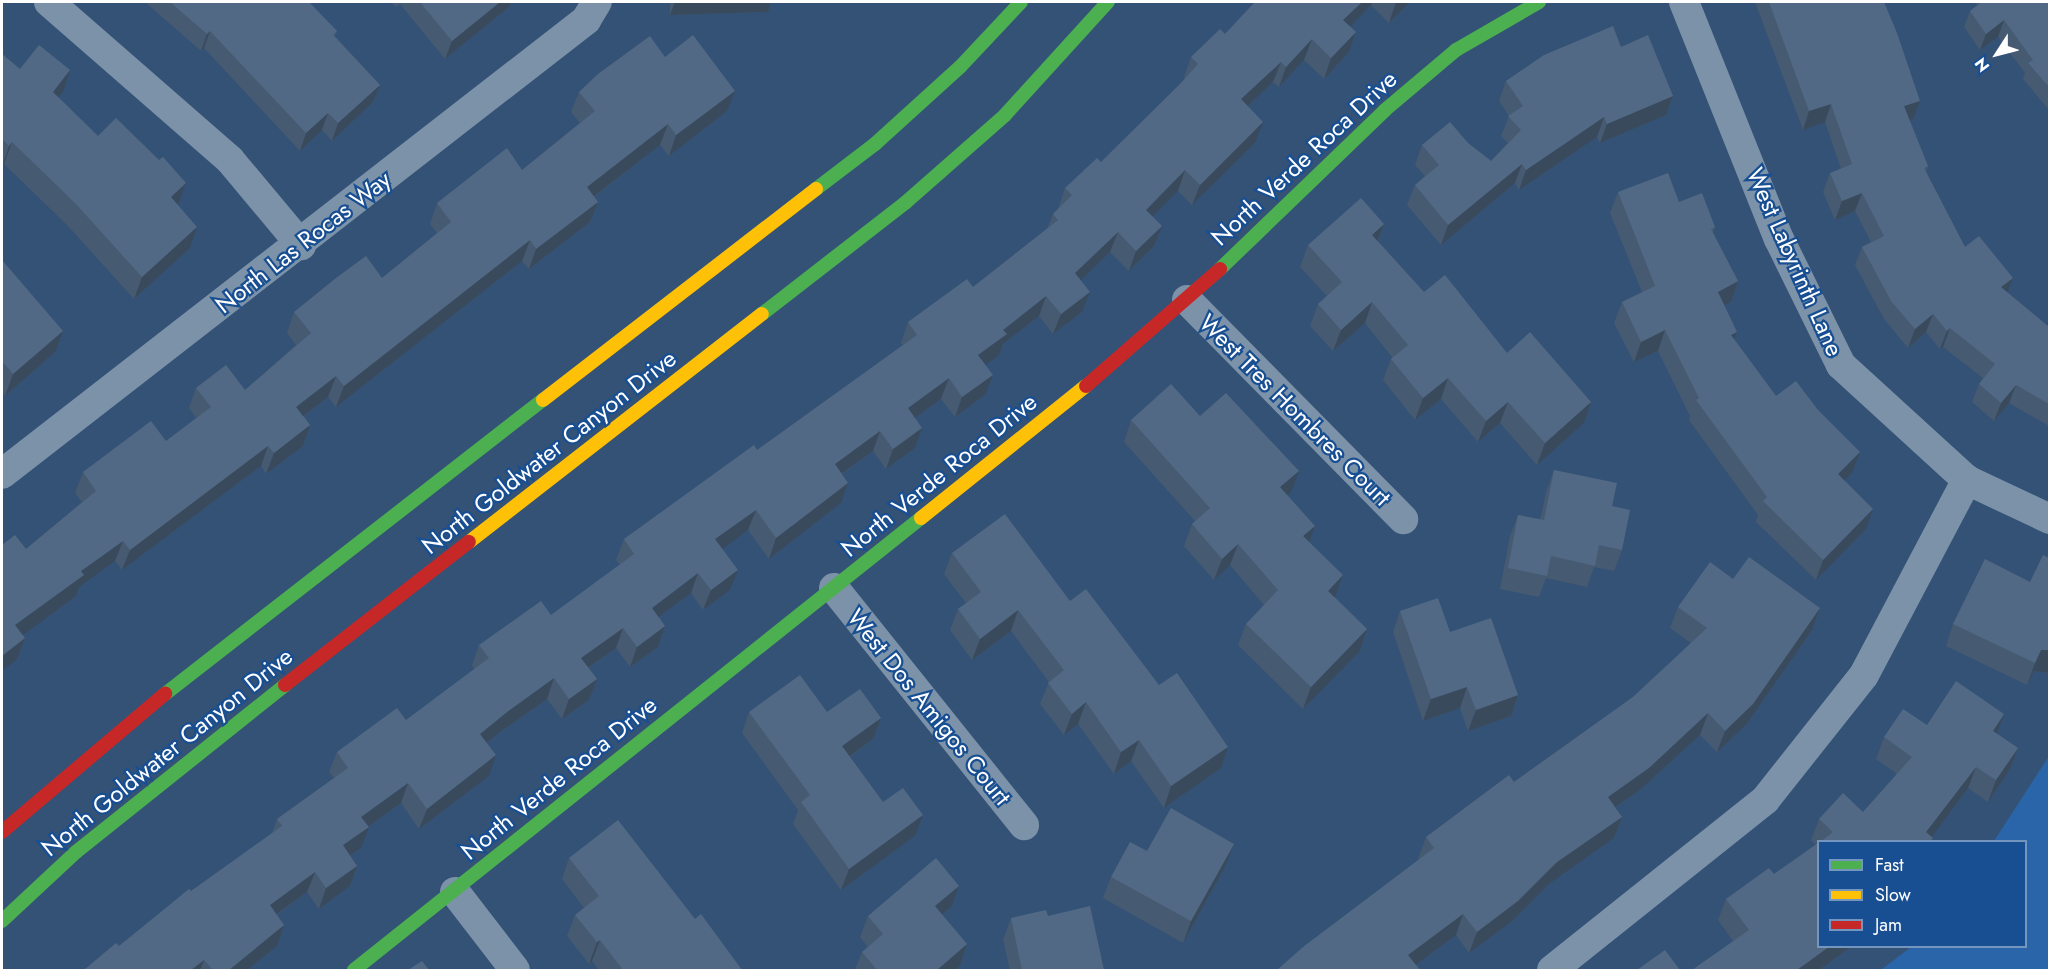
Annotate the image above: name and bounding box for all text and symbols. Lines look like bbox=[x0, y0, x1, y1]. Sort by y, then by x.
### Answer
north arrow bbox=[1967, 24, 2027, 84]
text: N bbox=[1969, 53, 1995, 77]
street label: North Verde Roca Drive bbox=[1205, 64, 1403, 252]
street label: West Labyrinth Lane bbox=[1741, 163, 1849, 361]
street label: North Las Rocas Way bbox=[210, 165, 396, 319]
street label: West Tres Hombres Court bbox=[1193, 308, 1397, 512]
street label: North Goldwater Canyon Drive bbox=[416, 344, 682, 560]
street label: North Verde Roca Drive bbox=[835, 387, 1043, 563]
street label: West Dos Amigos Court bbox=[841, 603, 1017, 811]
street label: North Goldwater Canyon Drive bbox=[36, 642, 298, 862]
street label: North Verde Roca Drive bbox=[455, 690, 663, 866]
legend bbox=[1817, 840, 2027, 948]
text: Fast bbox=[1875, 852, 1904, 878]
text: Slow bbox=[1875, 882, 1911, 908]
text: Jam bbox=[1875, 912, 1902, 938]

